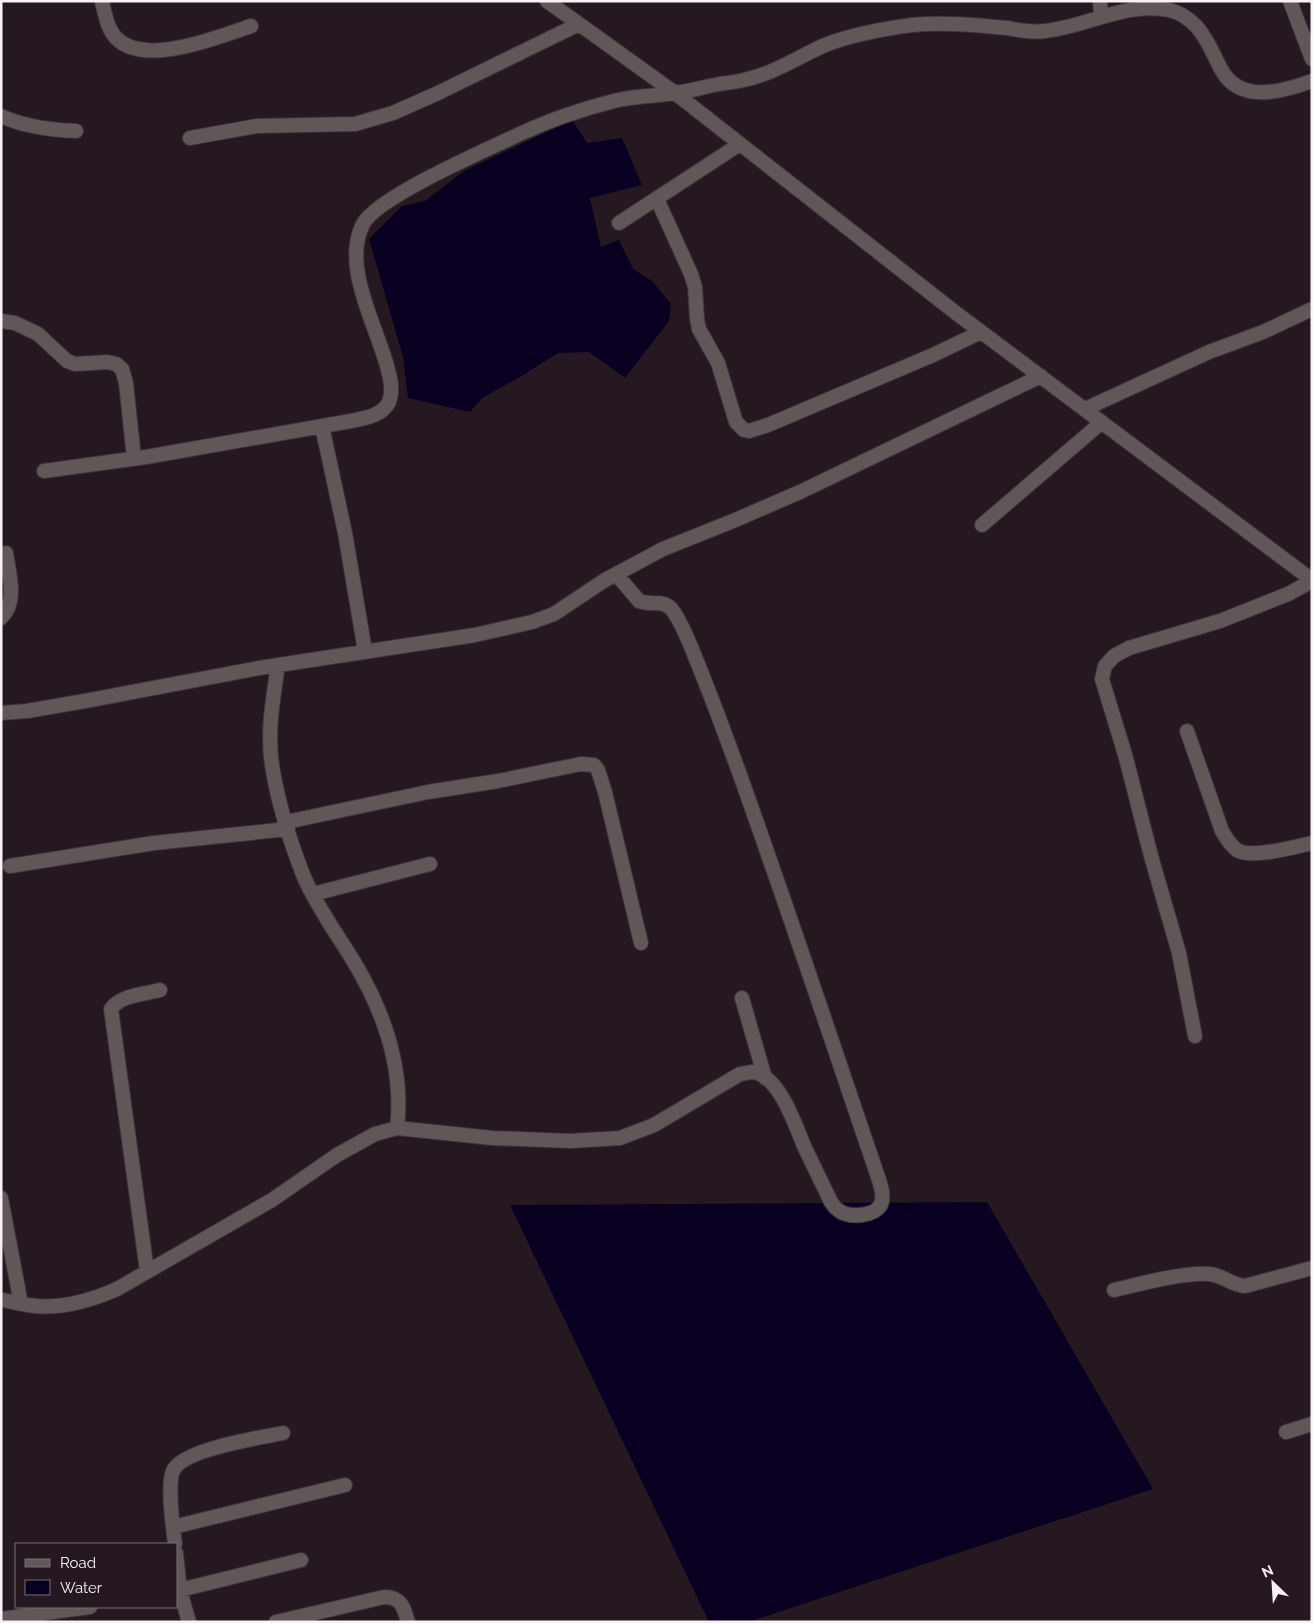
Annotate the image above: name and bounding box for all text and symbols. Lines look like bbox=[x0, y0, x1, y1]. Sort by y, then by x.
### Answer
legend bbox=[15, 1543, 178, 1608]
text: Road bbox=[60, 1554, 96, 1572]
north arrow bbox=[1248, 1558, 1298, 1608]
text: N bbox=[1259, 1562, 1276, 1581]
text: Water bbox=[60, 1579, 103, 1597]

